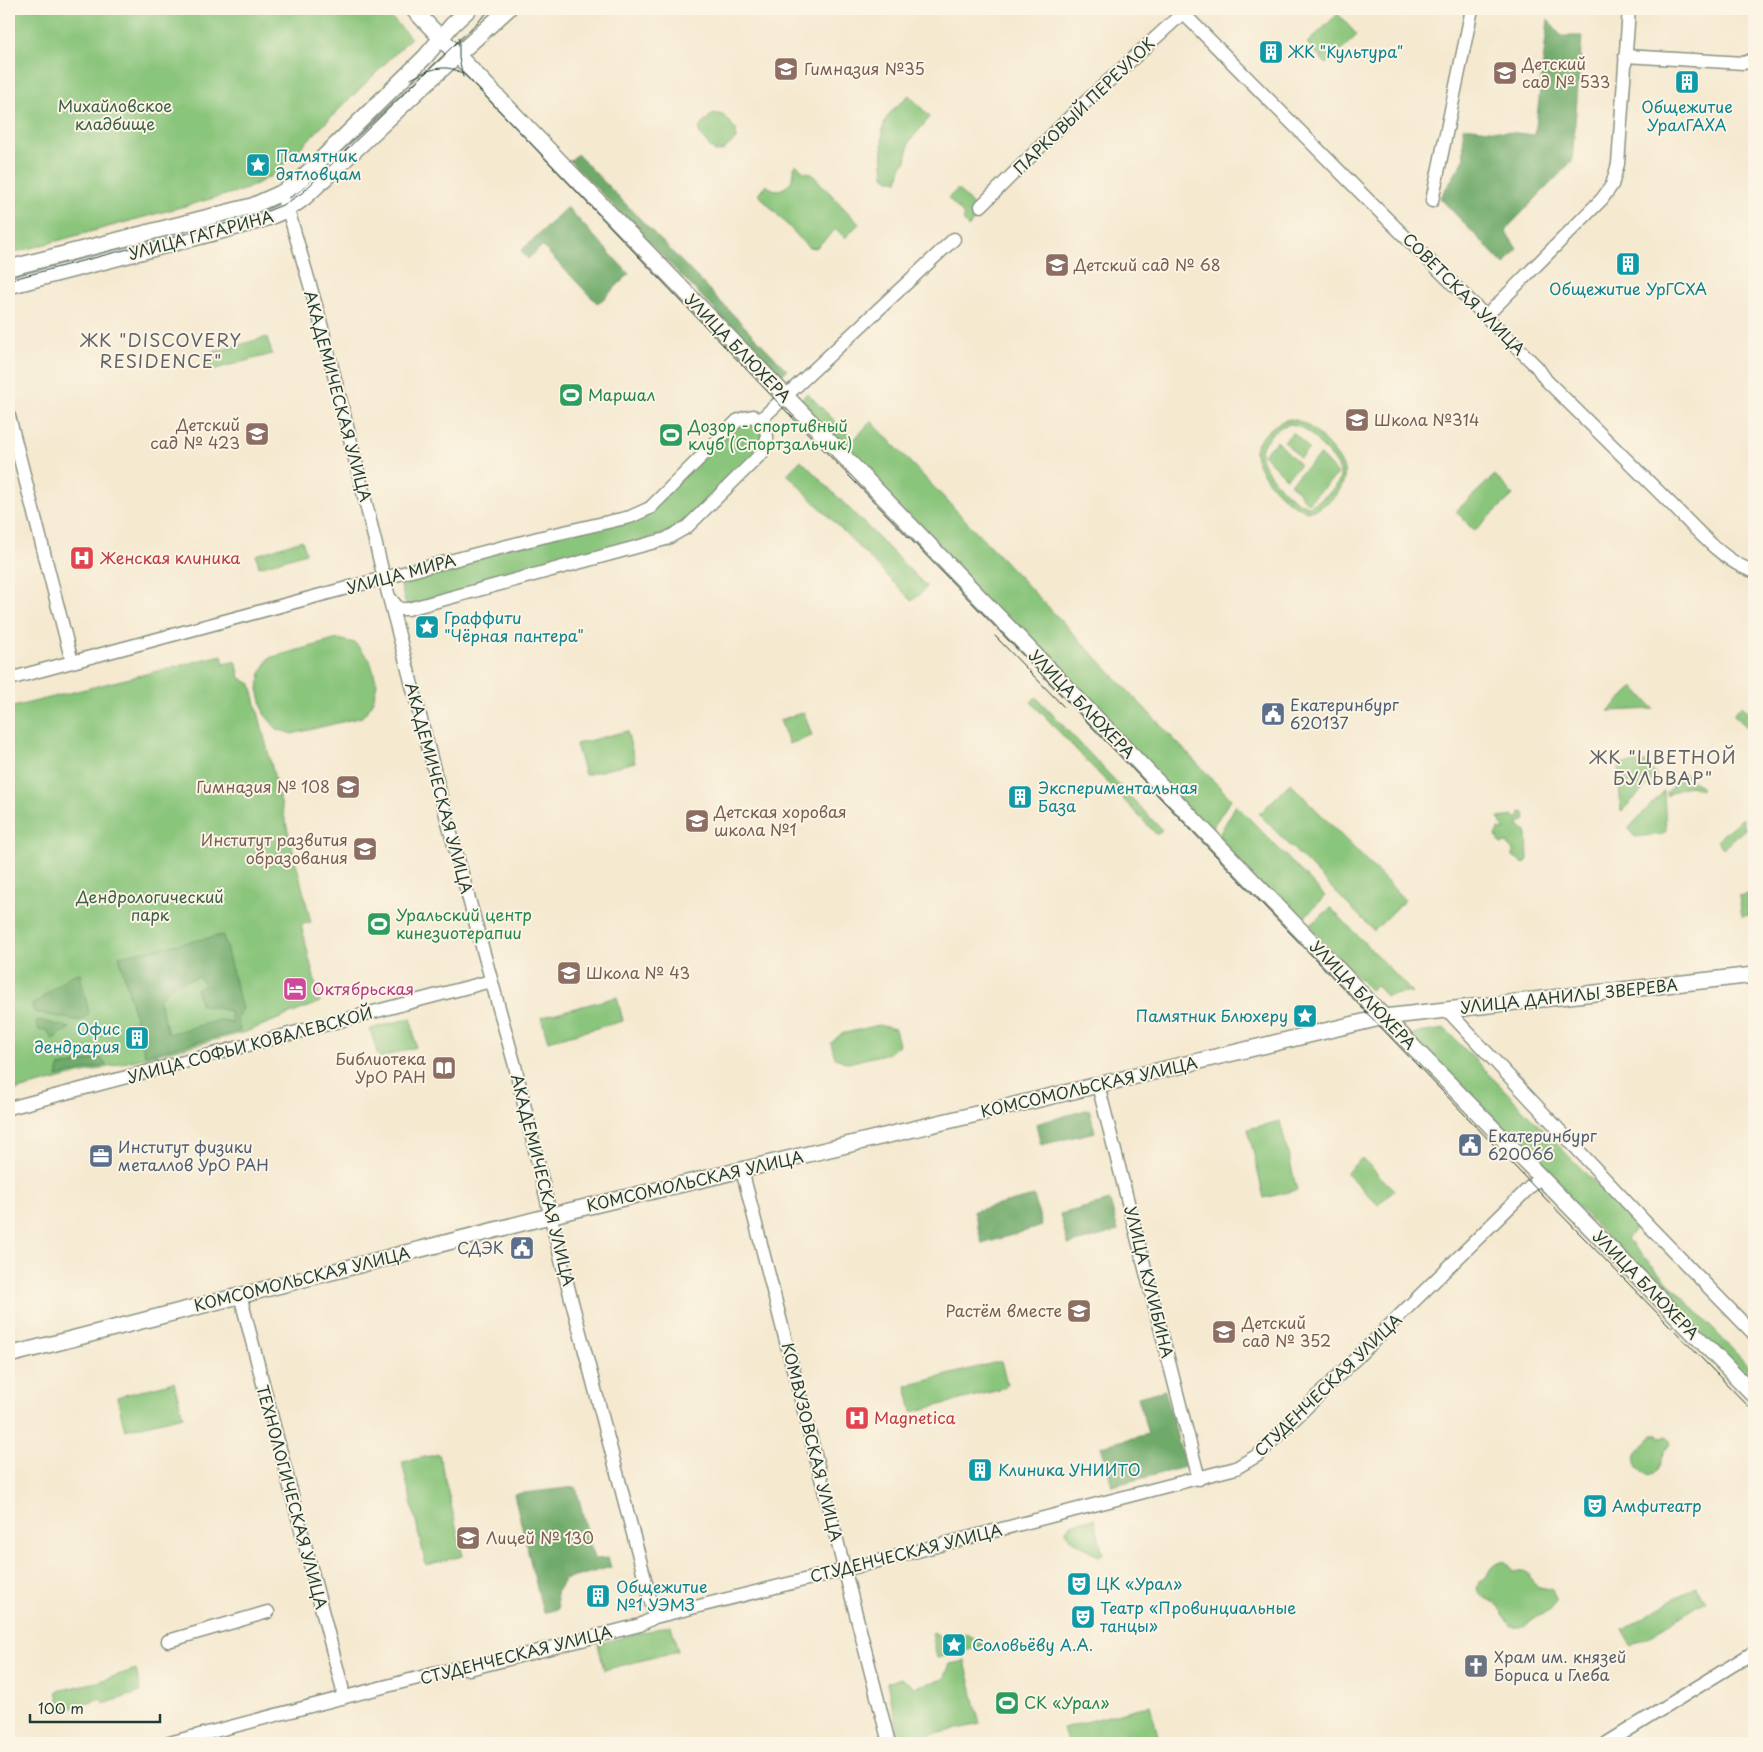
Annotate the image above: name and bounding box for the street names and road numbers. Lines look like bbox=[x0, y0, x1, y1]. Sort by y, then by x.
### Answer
street label: ПАРКОВЫЙ ПЕРЕУЛОК bbox=[1007, 31, 1159, 179]
street label: УЛИЦА ГАГАРИНА bbox=[126, 203, 276, 265]
street label: СОВЕТСКАЯ УЛИЦА bbox=[1398, 227, 1531, 360]
street label: АКАДЕМИЧЕСКАЯ УЛИЦА bbox=[299, 287, 379, 504]
street label: УЛИЦА БЛЮХЕРА bbox=[680, 287, 797, 407]
street label: УЛИЦА МИРА bbox=[343, 547, 458, 599]
street label: УЛИЦА БЛЮХЕРА bbox=[1024, 643, 1141, 763]
street label: АКАДЕМИЧЕСКАЯ УЛИЦА bbox=[400, 679, 480, 896]
street label: УЛИЦА БЛЮХЕРА bbox=[1305, 934, 1422, 1054]
street label: УЛИЦА ДАНИЛЫ ЗВЕРЕВА bbox=[1459, 972, 1679, 1018]
street label: УЛИЦА СОФЬИ КОВАЛЕВСКОЙ bbox=[124, 1000, 375, 1088]
street label: КОМСОМОЛЬСКАЯ УЛИЦА bbox=[978, 1049, 1200, 1123]
street label: АКАДЕМИЧЕСКАЯ УЛИЦА bbox=[506, 1071, 582, 1288]
street label: КОМСОМОЛЬСКАЯ УЛИЦА bbox=[584, 1143, 806, 1217]
street label: УЛИЦА КУЛИБИНА bbox=[1119, 1203, 1180, 1360]
street label: УЛИЦА БЛЮХЕРА bbox=[1588, 1224, 1705, 1344]
street label: КОМСОМОЛЬСКАЯ УЛИЦА bbox=[191, 1240, 412, 1317]
street label: СТУДЕНЧЕСКАЯ УЛИЦА bbox=[1248, 1307, 1407, 1461]
street label: КОМВУЗОВСКАЯ УЛИЦА bbox=[777, 1340, 849, 1544]
street label: ТЕХНОЛОГИЧЕСКАЯ УЛИЦА bbox=[251, 1382, 334, 1612]
street label: СТУДЕНЧЕСКАЯ УЛИЦА bbox=[807, 1517, 1004, 1588]
street label: СТУДЕНЧЕСКАЯ УЛИЦА bbox=[417, 1619, 614, 1690]

